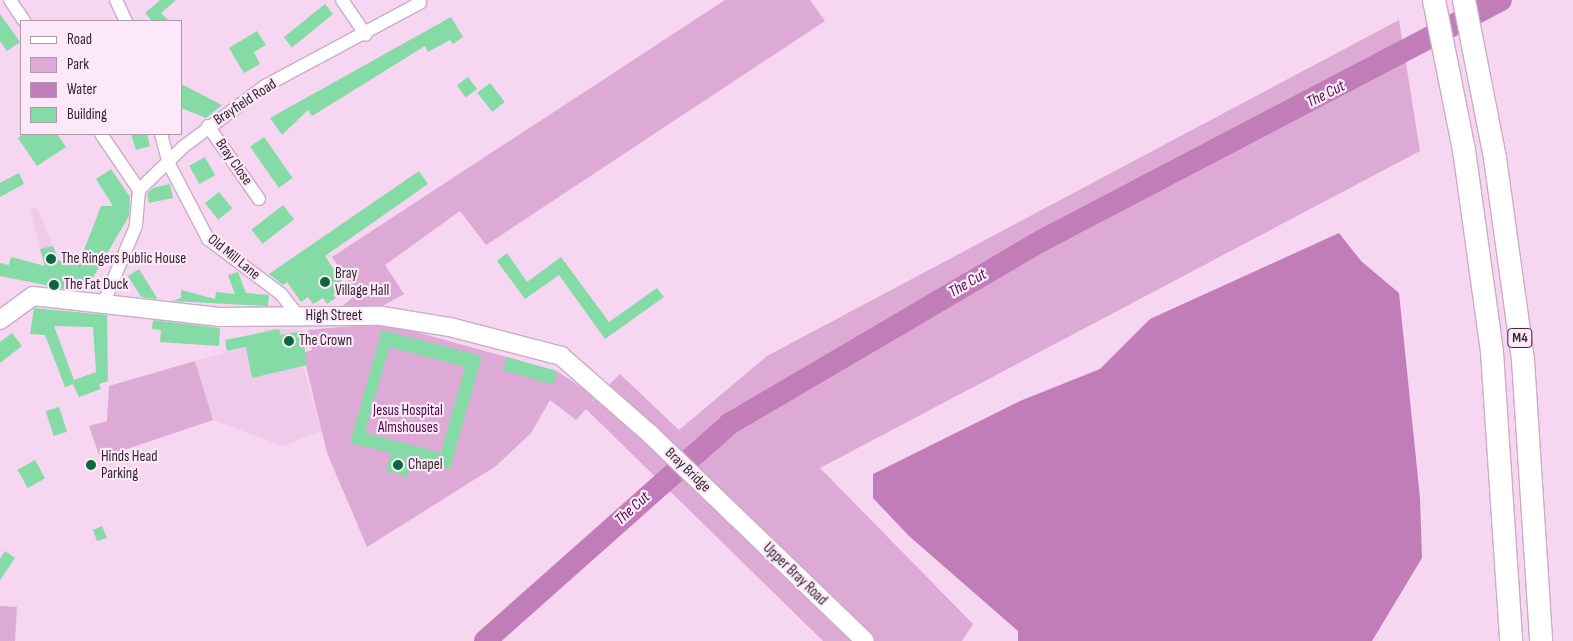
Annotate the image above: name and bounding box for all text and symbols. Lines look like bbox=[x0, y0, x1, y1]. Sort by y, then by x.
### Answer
legend bbox=[20, 20, 182, 135]
text: Road bbox=[67, 30, 92, 49]
text: Park bbox=[67, 55, 89, 74]
street label: Brayfield Road bbox=[210, 75, 280, 129]
water label: The Cut bbox=[1304, 77, 1348, 113]
text: Water bbox=[67, 80, 97, 99]
text: Building bbox=[67, 105, 107, 124]
street label: Bray Close bbox=[212, 135, 256, 189]
street label: Old Mill Lane bbox=[204, 230, 264, 284]
place label: The Ringers Public House bbox=[61, 250, 186, 268]
marker: The Ringers Public House bbox=[45, 253, 57, 265]
place label: Bray Village Hall bbox=[335, 264, 389, 299]
water label: The Cut bbox=[946, 266, 990, 302]
place label: The Fat Duck bbox=[64, 276, 128, 294]
marker: Bray Village Hall bbox=[319, 276, 331, 288]
marker: The Fat Duck bbox=[48, 279, 60, 291]
street label: High Street bbox=[306, 307, 362, 325]
road number: M4 bbox=[1506, 326, 1534, 349]
place label: The Crown bbox=[299, 332, 352, 350]
marker: The Crown bbox=[283, 335, 295, 347]
park label: Jesus Hospital Almshouses bbox=[373, 401, 443, 436]
street label: Bray Bridge bbox=[661, 444, 715, 496]
place label: Hinds Head Parking bbox=[101, 447, 158, 482]
place label: Chapel bbox=[408, 456, 442, 474]
marker: Hinds Head Parking bbox=[85, 459, 97, 471]
marker: Chapel bbox=[392, 459, 404, 471]
water label: The Cut bbox=[611, 488, 655, 530]
street label: Upper Bray Road bbox=[759, 539, 831, 609]

